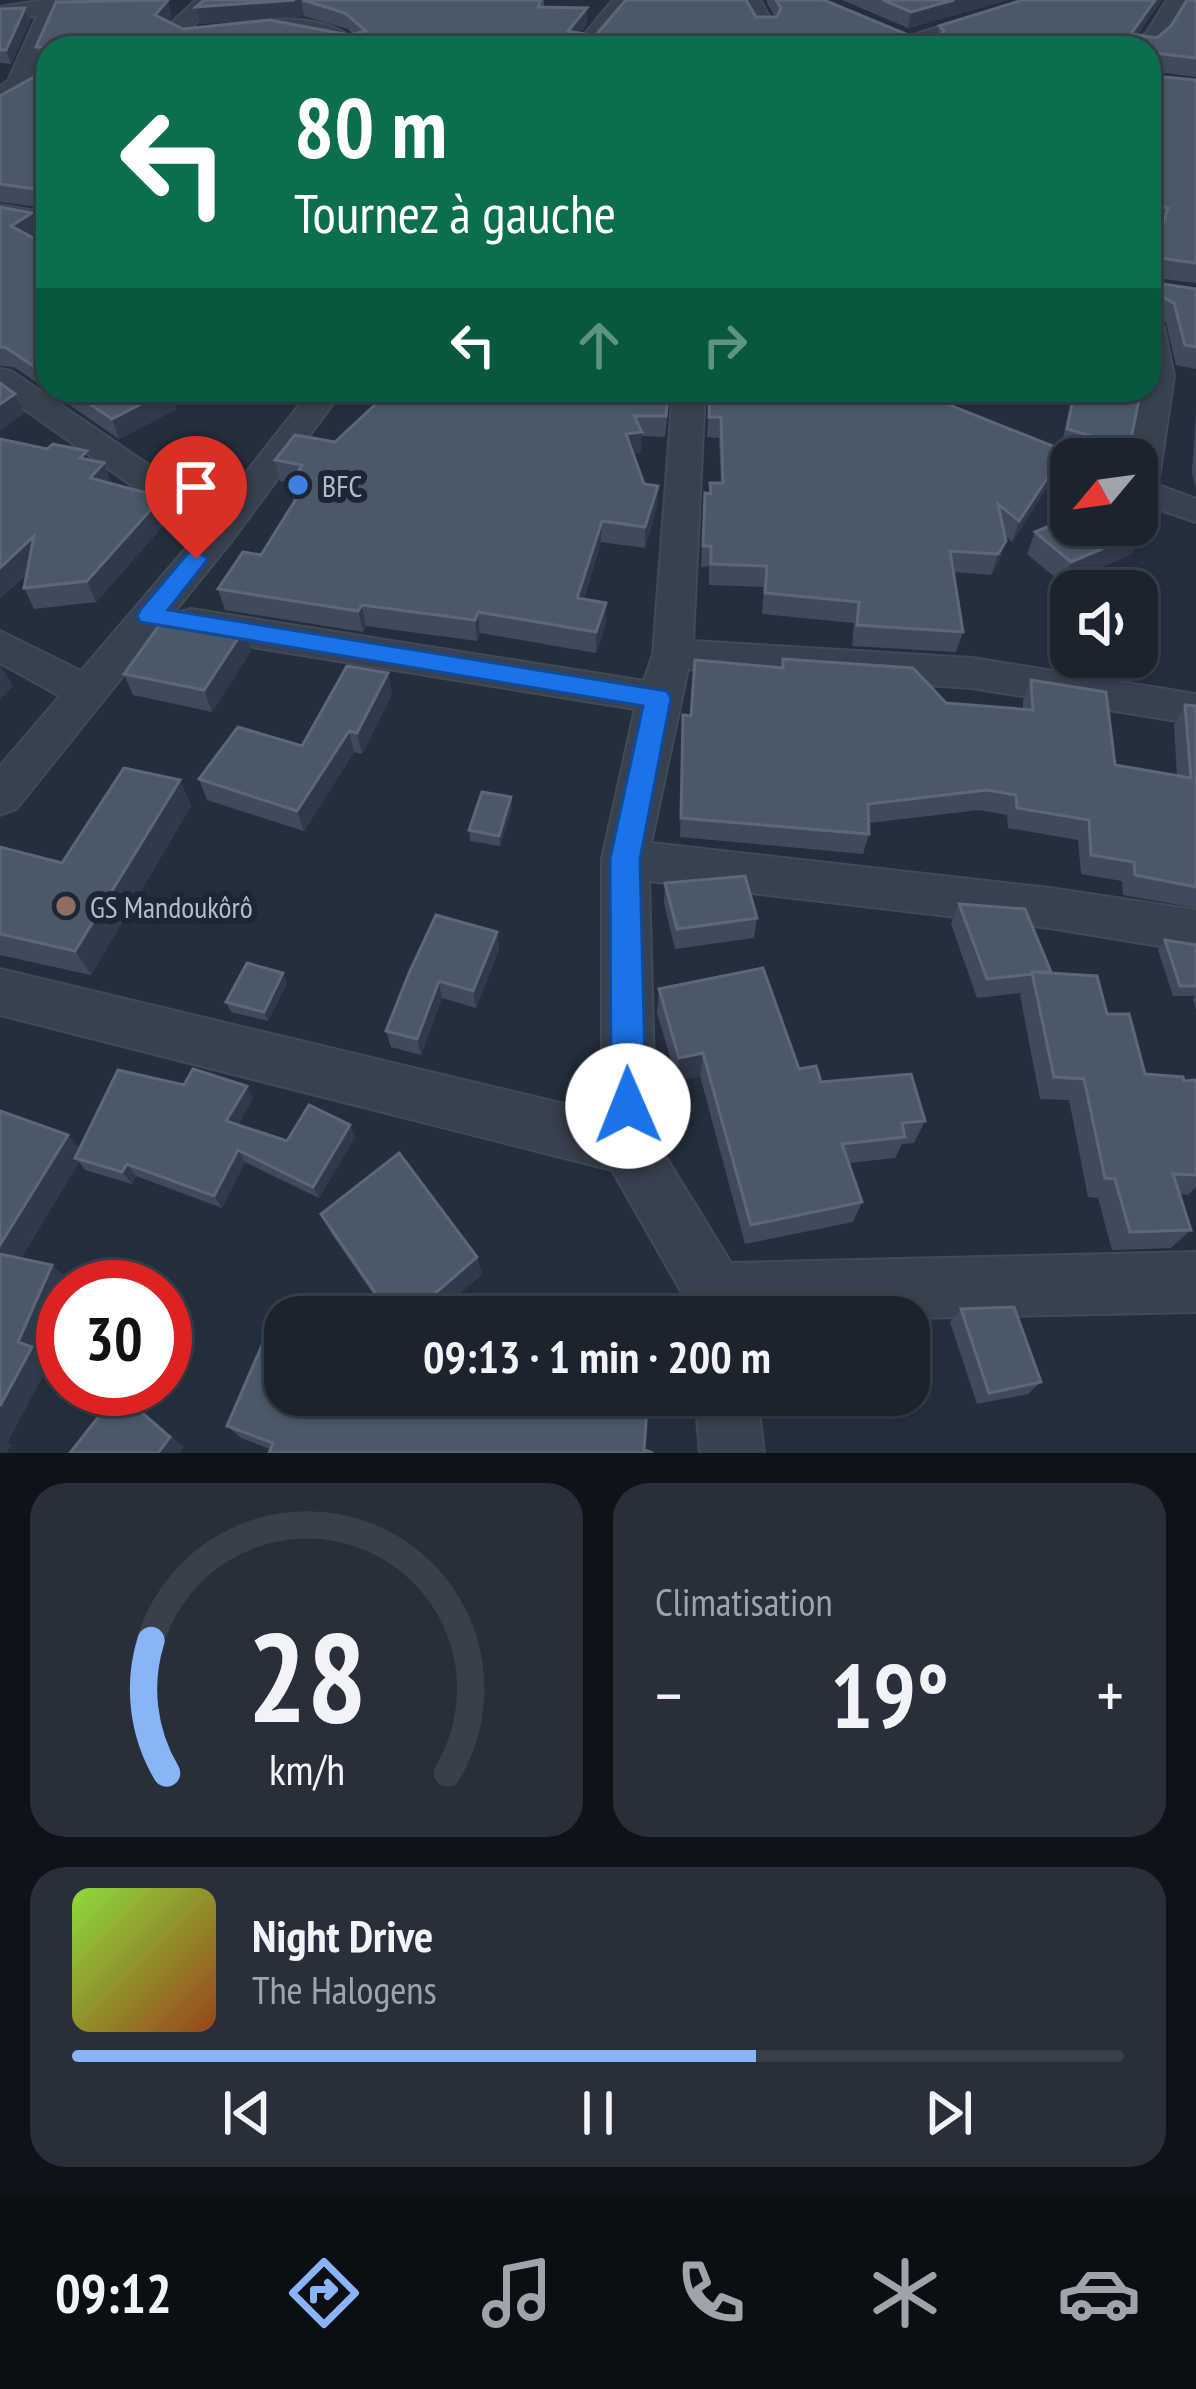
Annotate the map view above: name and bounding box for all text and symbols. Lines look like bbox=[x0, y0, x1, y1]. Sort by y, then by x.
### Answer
text: 80 m bbox=[294, 72, 447, 181]
icon: left bbox=[96, 84, 252, 240]
text: Tournez à gauche bbox=[294, 178, 616, 248]
icon: left bbox=[440, 312, 506, 378]
icon: ahead bbox=[566, 312, 632, 378]
icon: right bbox=[692, 312, 758, 378]
pin bbox=[145, 436, 247, 559]
north arrow bbox=[1050, 438, 1158, 546]
map controls bbox=[1050, 438, 1158, 678]
icon: arrive bbox=[163, 454, 229, 520]
place label: BFC bbox=[322, 466, 362, 505]
marker: BFC bbox=[285, 472, 311, 498]
button: sound bbox=[1050, 570, 1158, 678]
place label: GS Mandoukôrô bbox=[90, 887, 253, 926]
marker: GS Mandoukôrô bbox=[53, 893, 79, 919]
position arrow bbox=[565, 1043, 691, 1169]
speed limit sign: 30 bbox=[36, 1260, 192, 1416]
text: 09:13 · 1 min · 200 m bbox=[423, 1327, 771, 1385]
text: Climatisation bbox=[655, 1576, 833, 1627]
text: 28 bbox=[247, 1595, 366, 1756]
text: 19° bbox=[830, 1636, 949, 1753]
text: − bbox=[655, 1652, 682, 1737]
text: + bbox=[1097, 1652, 1124, 1737]
text: km/h bbox=[268, 1741, 345, 1797]
text: Night Drive bbox=[252, 1906, 433, 1964]
text: The Halogens bbox=[252, 1964, 437, 2015]
icon: previous bbox=[214, 2080, 280, 2146]
icon: pause bbox=[565, 2080, 631, 2146]
icon: next bbox=[916, 2080, 982, 2146]
icon: directions bbox=[282, 2251, 366, 2335]
icon: music bbox=[475, 2251, 559, 2335]
icon: phone bbox=[669, 2251, 753, 2335]
icon: climate bbox=[863, 2251, 947, 2335]
icon: car bbox=[1057, 2251, 1141, 2335]
text: 09:12 bbox=[55, 2258, 172, 2328]

